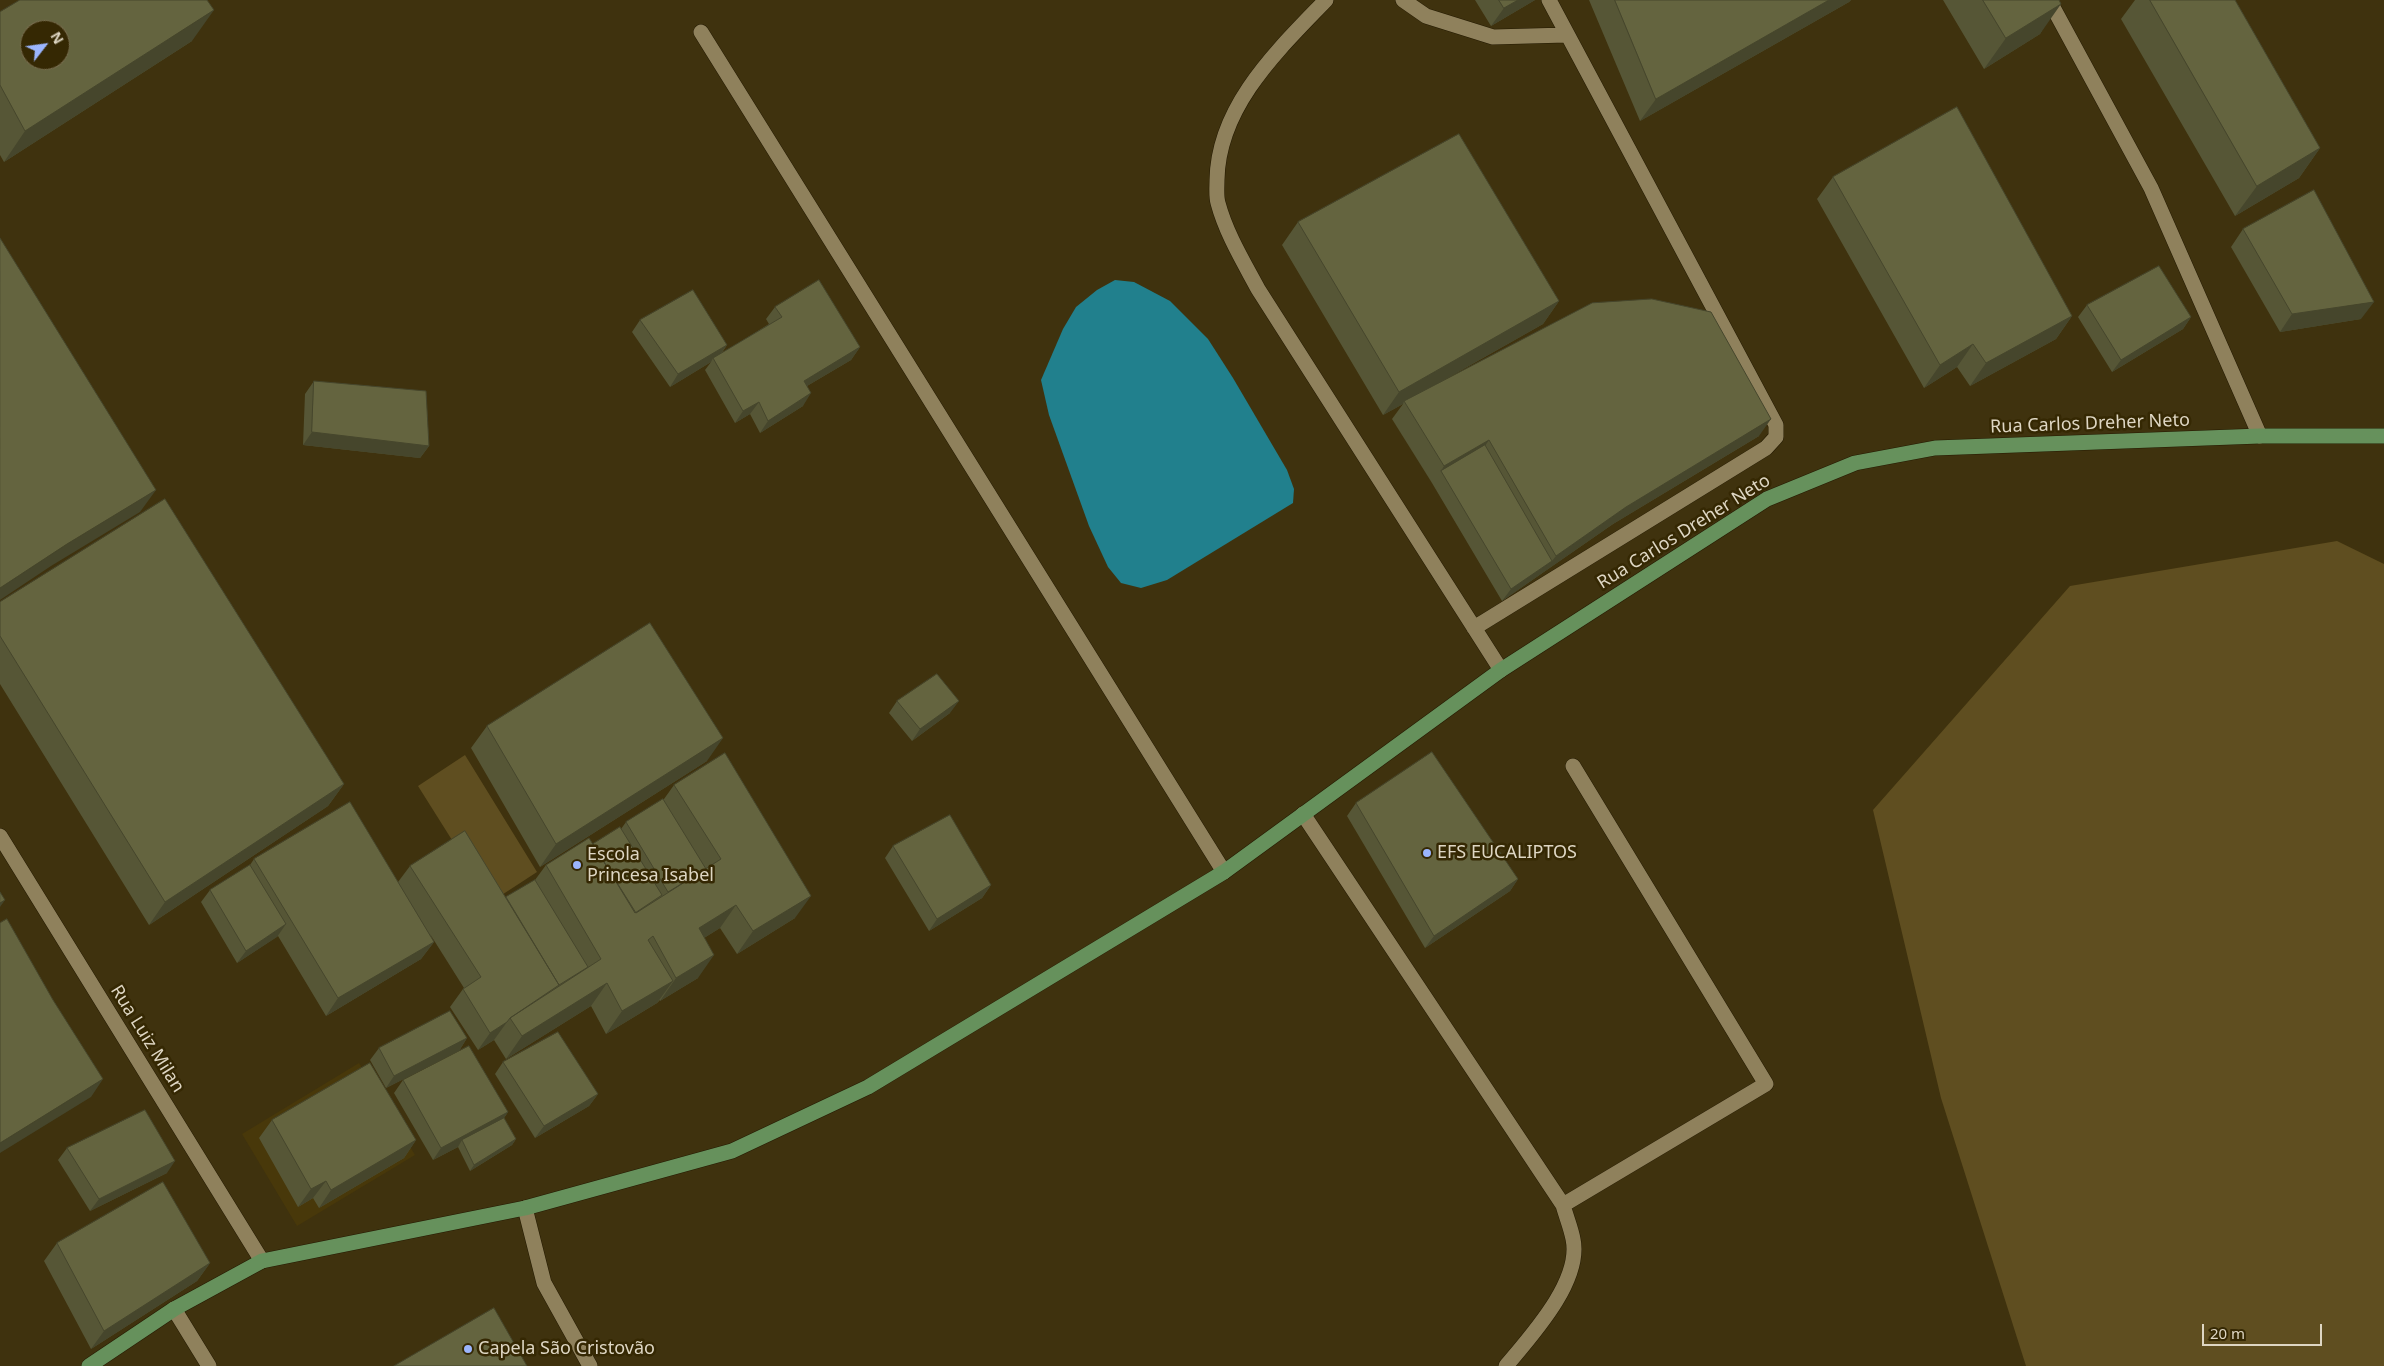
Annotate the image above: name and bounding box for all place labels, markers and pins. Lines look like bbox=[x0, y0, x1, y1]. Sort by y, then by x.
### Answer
place label: EFS EUCALIPTOS bbox=[1437, 842, 1577, 864]
place label: Escola Princesa Isabel bbox=[587, 844, 714, 886]
marker: EFS EUCALIPTOS bbox=[1421, 847, 1433, 859]
marker: Escola Princesa Isabel bbox=[571, 859, 583, 871]
place label: Capela São Cristovão bbox=[478, 1338, 655, 1360]
marker: Capela São Cristovão bbox=[462, 1343, 474, 1355]

